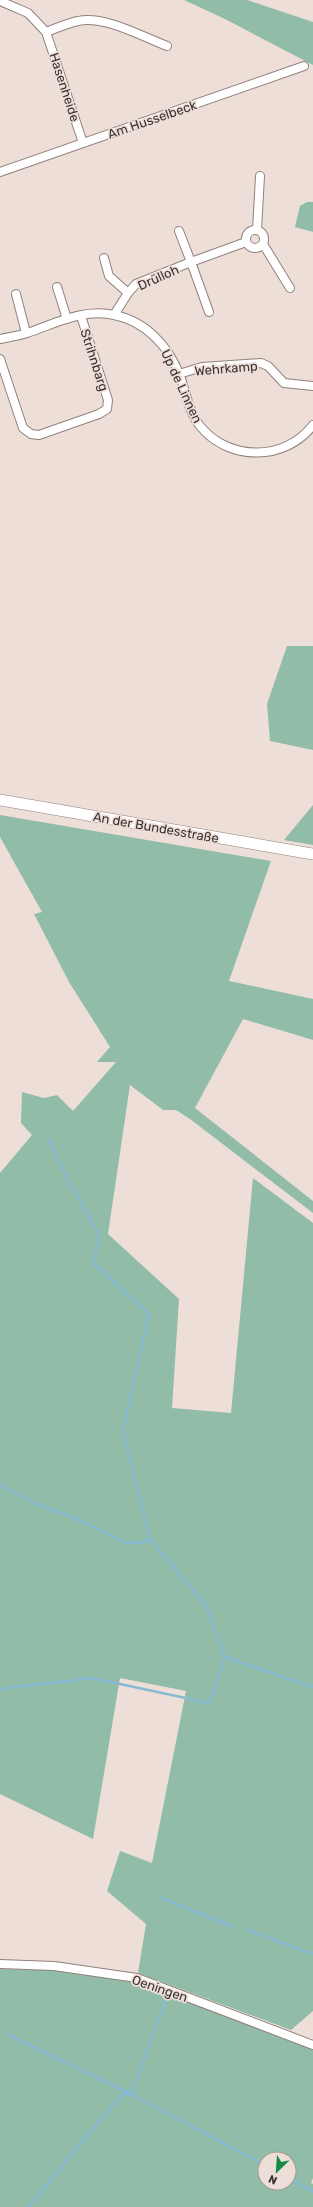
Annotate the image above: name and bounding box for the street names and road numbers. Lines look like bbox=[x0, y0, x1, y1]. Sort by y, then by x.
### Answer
street label: Hasenheide bbox=[46, 51, 83, 124]
street label: Am Husselbeck bbox=[106, 97, 199, 142]
street label: Drülloh bbox=[135, 262, 181, 293]
street label: Strihnbarg bbox=[76, 327, 112, 393]
street label: Up de Linnen bbox=[158, 347, 205, 425]
street label: Wehrkamp bbox=[194, 358, 258, 379]
street label: An der Bundesstraße bbox=[92, 809, 220, 846]
street label: Oeningen bbox=[130, 1972, 190, 2006]

